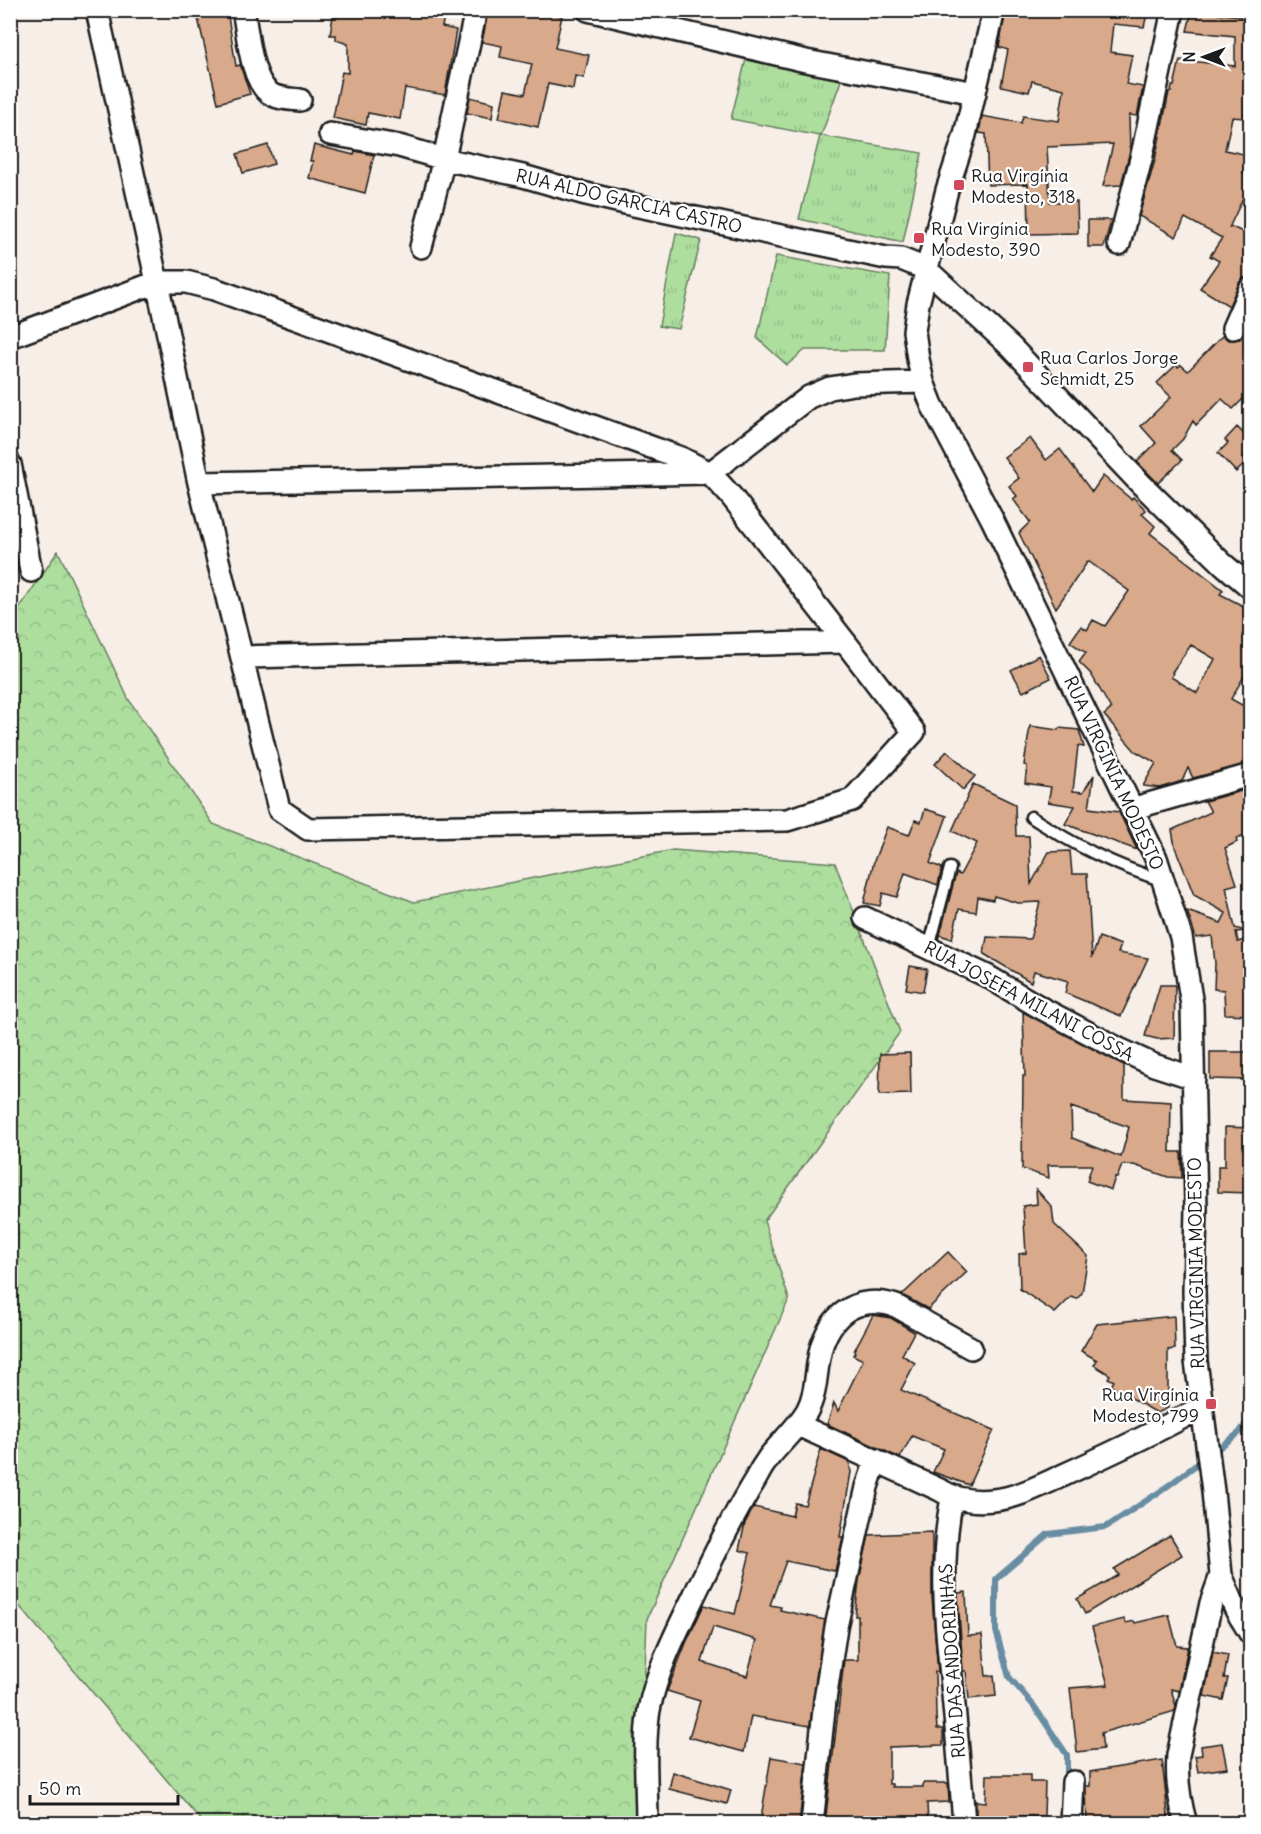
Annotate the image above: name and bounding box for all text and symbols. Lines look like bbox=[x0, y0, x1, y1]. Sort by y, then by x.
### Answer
north arrow bbox=[1174, 27, 1234, 87]
text: N bbox=[1179, 51, 1199, 63]
street label: RUA ALDO GARCIA CASTRO bbox=[514, 164, 744, 238]
place label: Rua Virgínia Modesto, 318 bbox=[971, 164, 1076, 208]
marker: Rua Virgínia Modesto, 318 bbox=[952, 178, 966, 192]
place label: Rua Virgínia Modesto, 390 bbox=[931, 217, 1041, 261]
marker: Rua Virgínia Modesto, 390 bbox=[912, 231, 926, 245]
place label: Rua Carlos Jorge Schmidt, 25 bbox=[1040, 346, 1178, 390]
marker: Rua Carlos Jorge Schmidt, 25 bbox=[1021, 360, 1035, 374]
street label: RUA VIRGINIA MODESTO bbox=[1059, 672, 1169, 874]
street label: RUA JOSEFA MILANI COSSA bbox=[920, 936, 1138, 1066]
street label: RUA VIRGINIA MODESTO bbox=[1183, 1157, 1209, 1369]
place label: Rua Virgínia Modesto, 799 bbox=[1092, 1383, 1199, 1427]
marker: Rua Virgínia Modesto, 799 bbox=[1204, 1397, 1218, 1411]
street label: RUA DAS ANDORINHAS bbox=[934, 1563, 970, 1759]
scale bar bbox=[30, 1768, 178, 1806]
text: 50 m bbox=[39, 1777, 81, 1800]

